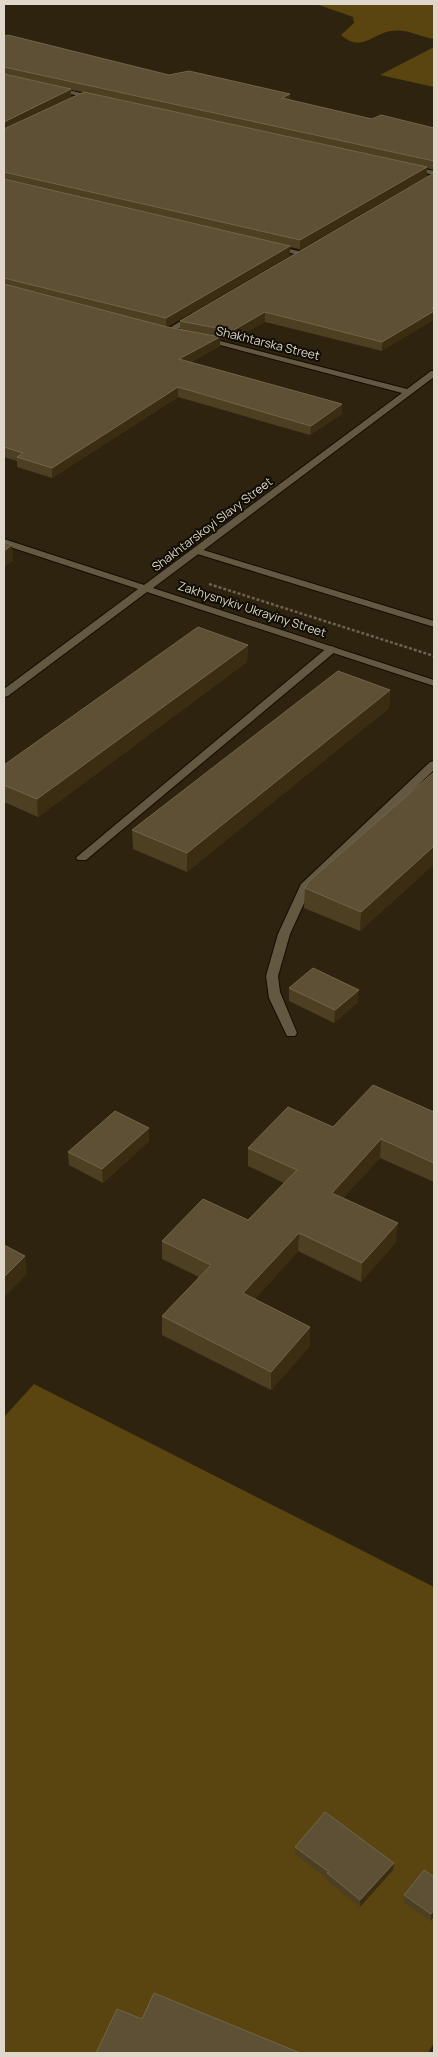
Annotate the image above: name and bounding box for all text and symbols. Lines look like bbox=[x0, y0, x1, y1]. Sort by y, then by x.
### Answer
street label: Shakhtarska Street bbox=[214, 322, 322, 364]
street label: Shakhtarskoyi Slavy Street bbox=[148, 473, 276, 575]
street label: Zakhysnykiv Ukrayiny Street bbox=[176, 577, 329, 641]

